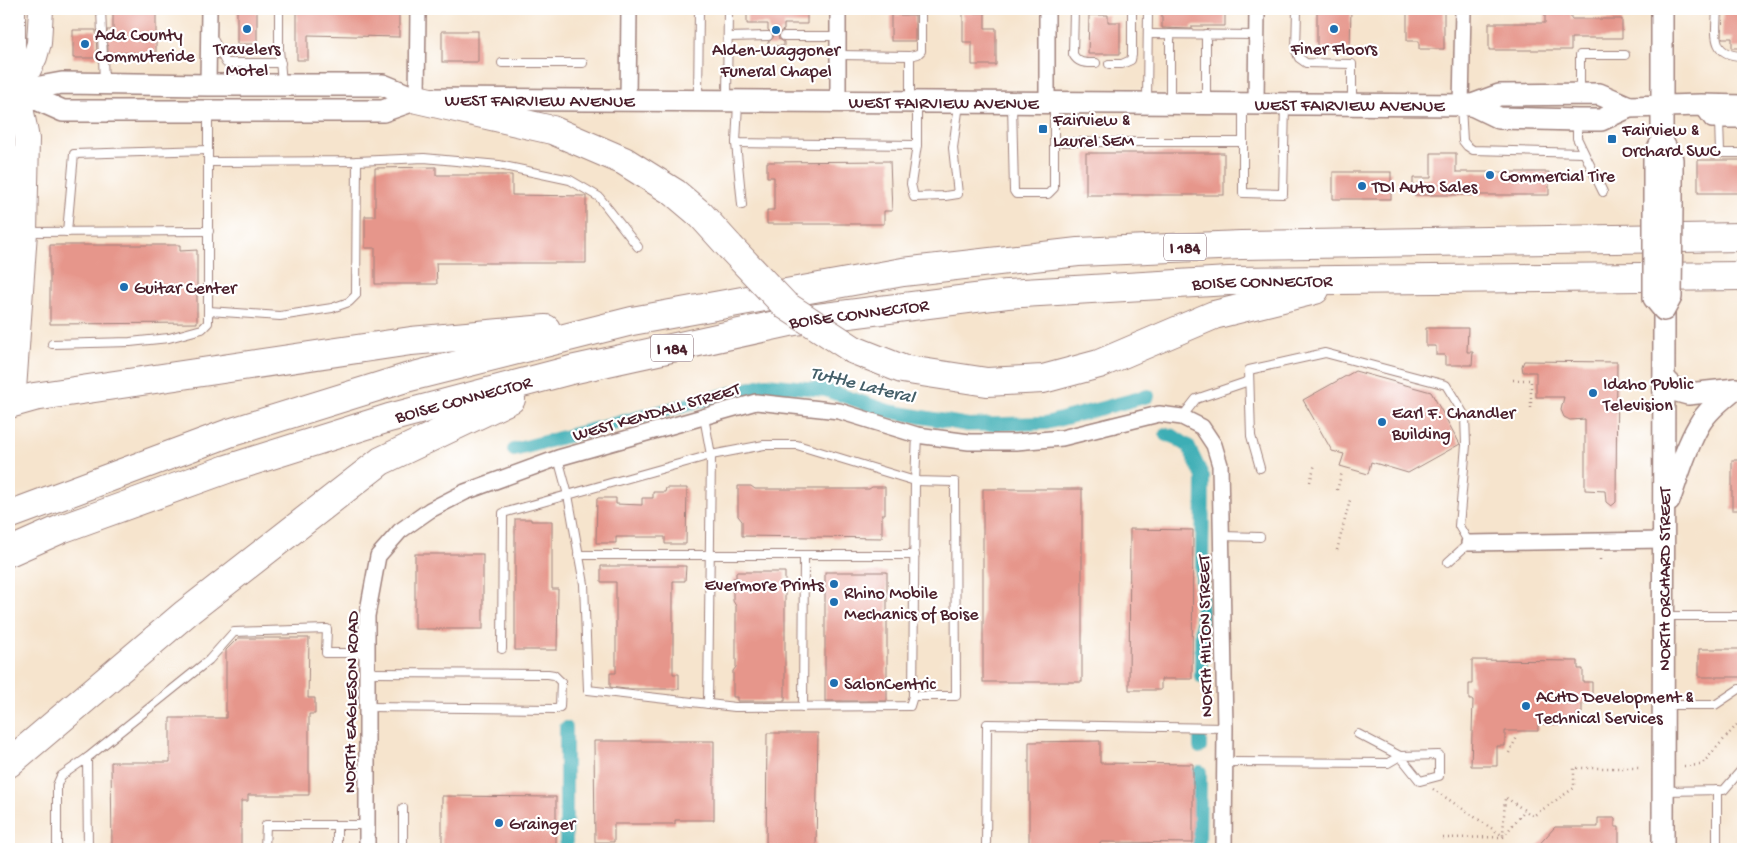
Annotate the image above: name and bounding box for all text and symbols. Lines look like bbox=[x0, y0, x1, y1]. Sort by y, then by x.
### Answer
marker: Travelers Motel bbox=[241, 23, 253, 35]
marker: Finer Floors bbox=[1328, 23, 1340, 35]
marker: Alden-Waggoner Funeral Chapel bbox=[770, 24, 782, 36]
place label: Ada County Commuteride bbox=[95, 26, 196, 68]
marker: Ada County Commuteride bbox=[79, 38, 91, 50]
place label: Travelers Motel bbox=[213, 40, 282, 82]
place label: Finer Floors bbox=[1290, 40, 1379, 61]
place label: Alden-Waggoner Funeral Chapel bbox=[712, 41, 842, 83]
street label: WEST FAIRVIEW AVENUE bbox=[445, 91, 636, 113]
street label: WEST FAIRVIEW AVENUE bbox=[849, 93, 1040, 116]
street label: WEST FAIRVIEW AVENUE bbox=[1255, 96, 1446, 118]
place label: Fairview & Laurel SEM bbox=[1052, 111, 1134, 153]
place label: Fairview & Orchard SWC bbox=[1621, 121, 1721, 163]
marker: Fairview & Laurel SEM bbox=[1037, 123, 1049, 135]
marker: Fairview & Orchard SWC bbox=[1606, 133, 1618, 145]
place label: Commercial Tire bbox=[1500, 167, 1616, 188]
marker: Commercial Tire bbox=[1484, 169, 1496, 181]
place label: TDI Auto Sales bbox=[1371, 178, 1479, 199]
marker: TDI Auto Sales bbox=[1356, 180, 1368, 192]
road number: I 184 bbox=[1164, 233, 1206, 260]
street label: BOISE CONNECTOR bbox=[1190, 272, 1333, 296]
place label: Guitar Center bbox=[134, 279, 238, 300]
marker: Guitar Center bbox=[118, 281, 130, 293]
street label: BOISE CONNECTOR bbox=[786, 296, 931, 335]
road number: I 184 bbox=[651, 334, 693, 362]
water label: Tuttle Lateral bbox=[808, 362, 918, 411]
street label: BOISE CONNECTOR bbox=[392, 373, 535, 429]
place label: Idaho Public Television bbox=[1602, 375, 1694, 417]
street label: WEST KENDALL STREET bbox=[571, 379, 744, 447]
marker: Idaho Public Television bbox=[1587, 387, 1599, 399]
place label: Earl F. Chandler Building bbox=[1391, 404, 1517, 446]
marker: Earl F. Chandler Building bbox=[1376, 416, 1388, 428]
street label: NORTH ORCHARD STREET bbox=[1655, 486, 1677, 671]
street label: NORTH HILTON STREET bbox=[1195, 553, 1218, 717]
place label: Evermore Prints bbox=[704, 576, 825, 597]
marker: Evermore Prints bbox=[828, 578, 840, 590]
place label: Rhino Mobile Mechanics of Boise bbox=[844, 584, 979, 626]
marker: Rhino Mobile Mechanics of Boise bbox=[828, 596, 840, 608]
street label: NORTH EAGLESON ROAD bbox=[340, 610, 365, 793]
place label: SalonCentric bbox=[844, 675, 936, 696]
marker: SalonCentric bbox=[828, 677, 840, 689]
place label: ACHD Development & Technical Services bbox=[1535, 688, 1694, 730]
marker: ACHD Development & Technical Services bbox=[1520, 700, 1532, 712]
place label: Grainger bbox=[509, 815, 577, 836]
marker: Grainger bbox=[493, 817, 505, 829]

